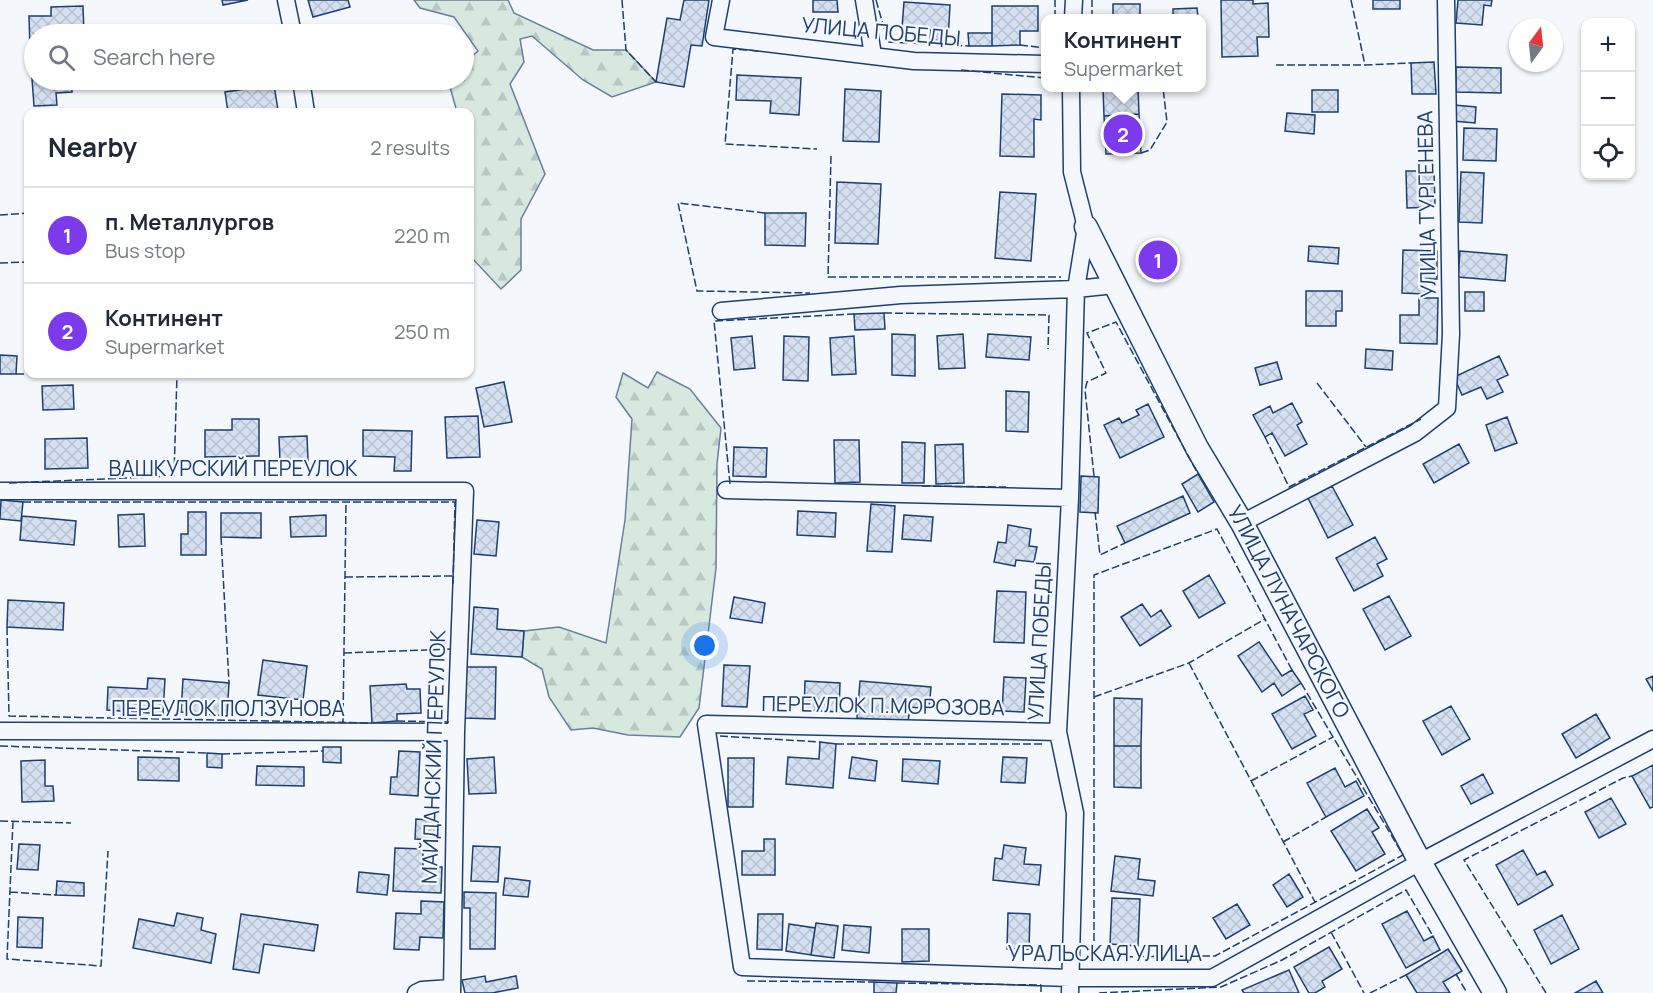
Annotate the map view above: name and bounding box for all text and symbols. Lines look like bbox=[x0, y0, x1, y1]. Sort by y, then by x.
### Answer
street label: УЛИЦА ПОБЕДЫ bbox=[800, 10, 962, 52]
popup bbox=[1041, 14, 1206, 92]
north arrow bbox=[1509, 18, 1563, 72]
map controls bbox=[1581, 18, 1635, 180]
button: + bbox=[1581, 18, 1635, 72]
search box bbox=[24, 24, 474, 90]
text: Континент bbox=[1064, 25, 1182, 55]
icon: search bbox=[45, 41, 78, 74]
text: Search here bbox=[93, 42, 215, 72]
text: Supermarket bbox=[1064, 55, 1183, 82]
button: − bbox=[1581, 72, 1635, 126]
street label: УЛИЦА ТУРГЕНЕВА bbox=[1410, 110, 1442, 298]
pin: 2 bbox=[1104, 112, 1142, 156]
button: locate bbox=[1581, 126, 1635, 180]
text: Nearby bbox=[48, 129, 137, 165]
text: 2 results bbox=[370, 134, 450, 161]
text: п. Металлургов bbox=[105, 207, 274, 237]
text: 1 bbox=[63, 222, 72, 249]
text: 220 m bbox=[394, 222, 450, 249]
text: Bus stop bbox=[105, 237, 185, 264]
pin: 1 bbox=[1138, 238, 1178, 282]
text: Континент bbox=[105, 303, 223, 333]
text: 2 bbox=[62, 318, 73, 345]
text: 250 m bbox=[394, 318, 450, 345]
text: Supermarket bbox=[105, 333, 225, 360]
street label: ВАШКУРСКИЙ ПЕРЕУЛОК bbox=[109, 454, 358, 482]
street label: УЛИЦА ЛУНАЧАРСКОГО bbox=[1222, 500, 1357, 723]
street label: УЛИЦА ПОБЕДЫ bbox=[1021, 561, 1057, 721]
street label: МАЙДАНСКИЙ ПЕРЕУЛОК bbox=[415, 629, 451, 884]
your location bbox=[690, 631, 719, 660]
street label: ПЕРЕУЛОК П.МОРОЗОВА bbox=[761, 689, 1005, 721]
street label: ПЕРЕУЛОК ПОЛЗУНОВА bbox=[111, 694, 345, 722]
street label: УРАЛЬСКАЯ УЛИЦА bbox=[1008, 939, 1202, 967]

